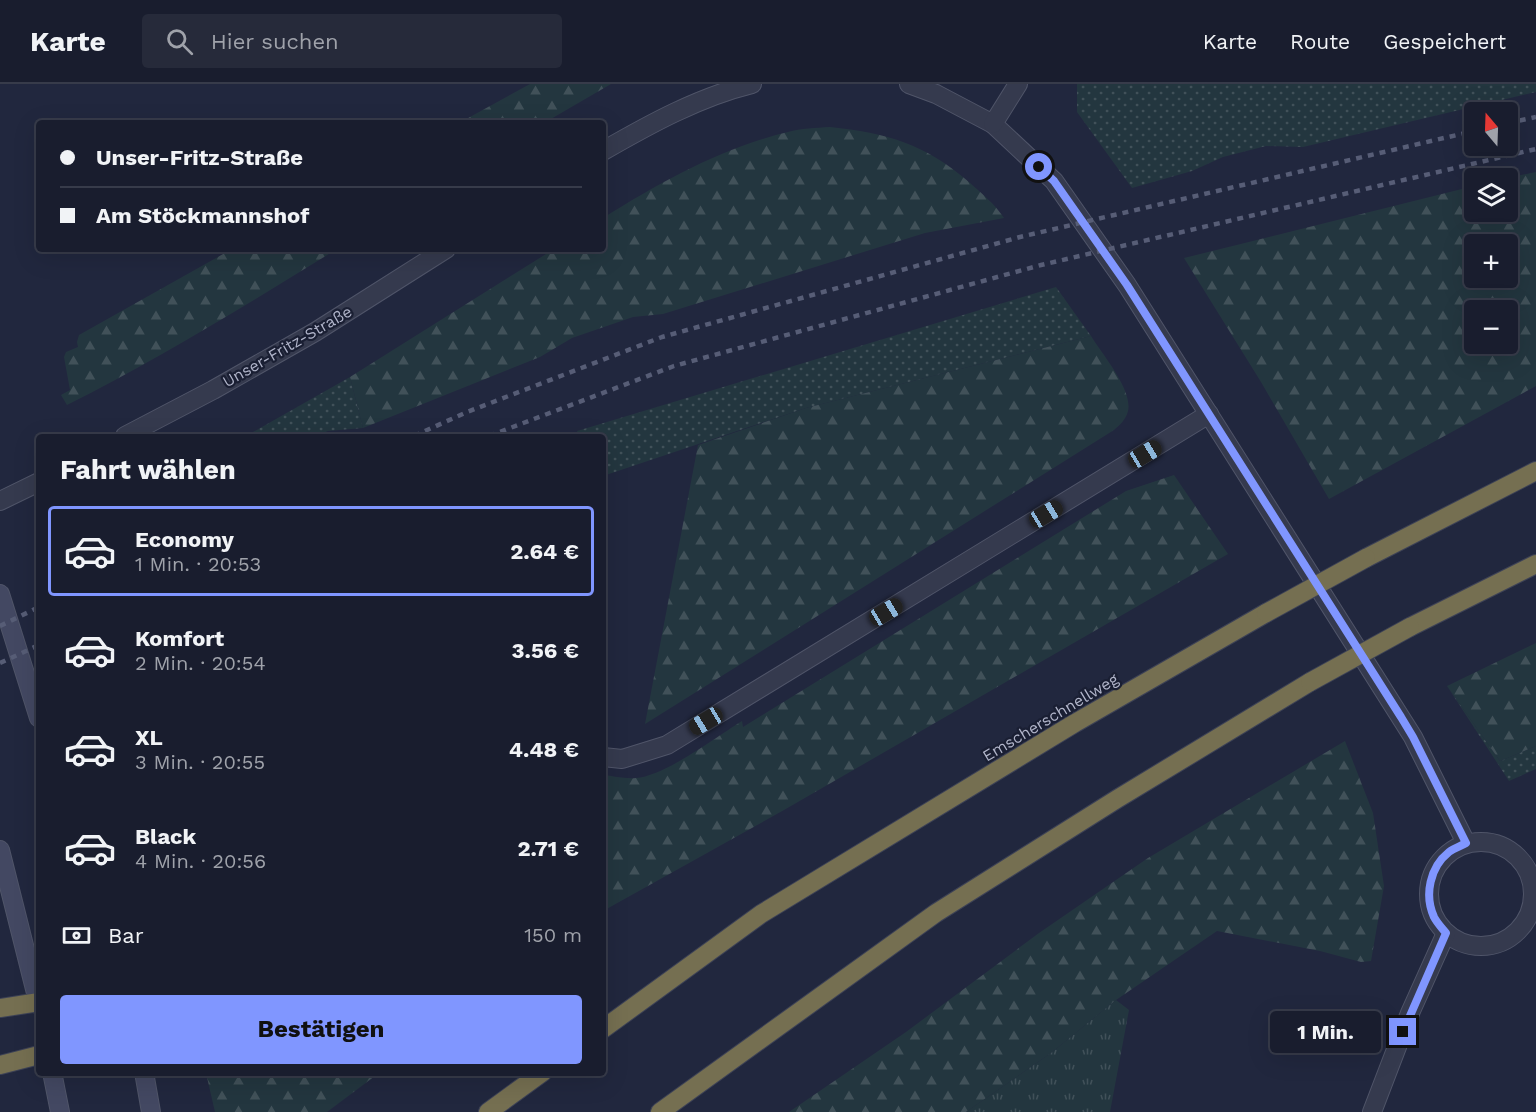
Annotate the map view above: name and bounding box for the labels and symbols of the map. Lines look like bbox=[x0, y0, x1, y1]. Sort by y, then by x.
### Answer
north arrow bbox=[1464, 102, 1518, 156]
route start bbox=[1025, 153, 1052, 180]
street label: Unser-Fritz-Straße bbox=[219, 302, 355, 391]
car bbox=[1125, 437, 1165, 471]
car bbox=[1026, 497, 1066, 531]
car bbox=[866, 595, 906, 629]
street label: Emscherschnellweg bbox=[979, 669, 1122, 765]
car bbox=[686, 704, 726, 738]
callout: 1 Min. bbox=[1271, 1011, 1382, 1053]
route end bbox=[1389, 1018, 1416, 1045]

